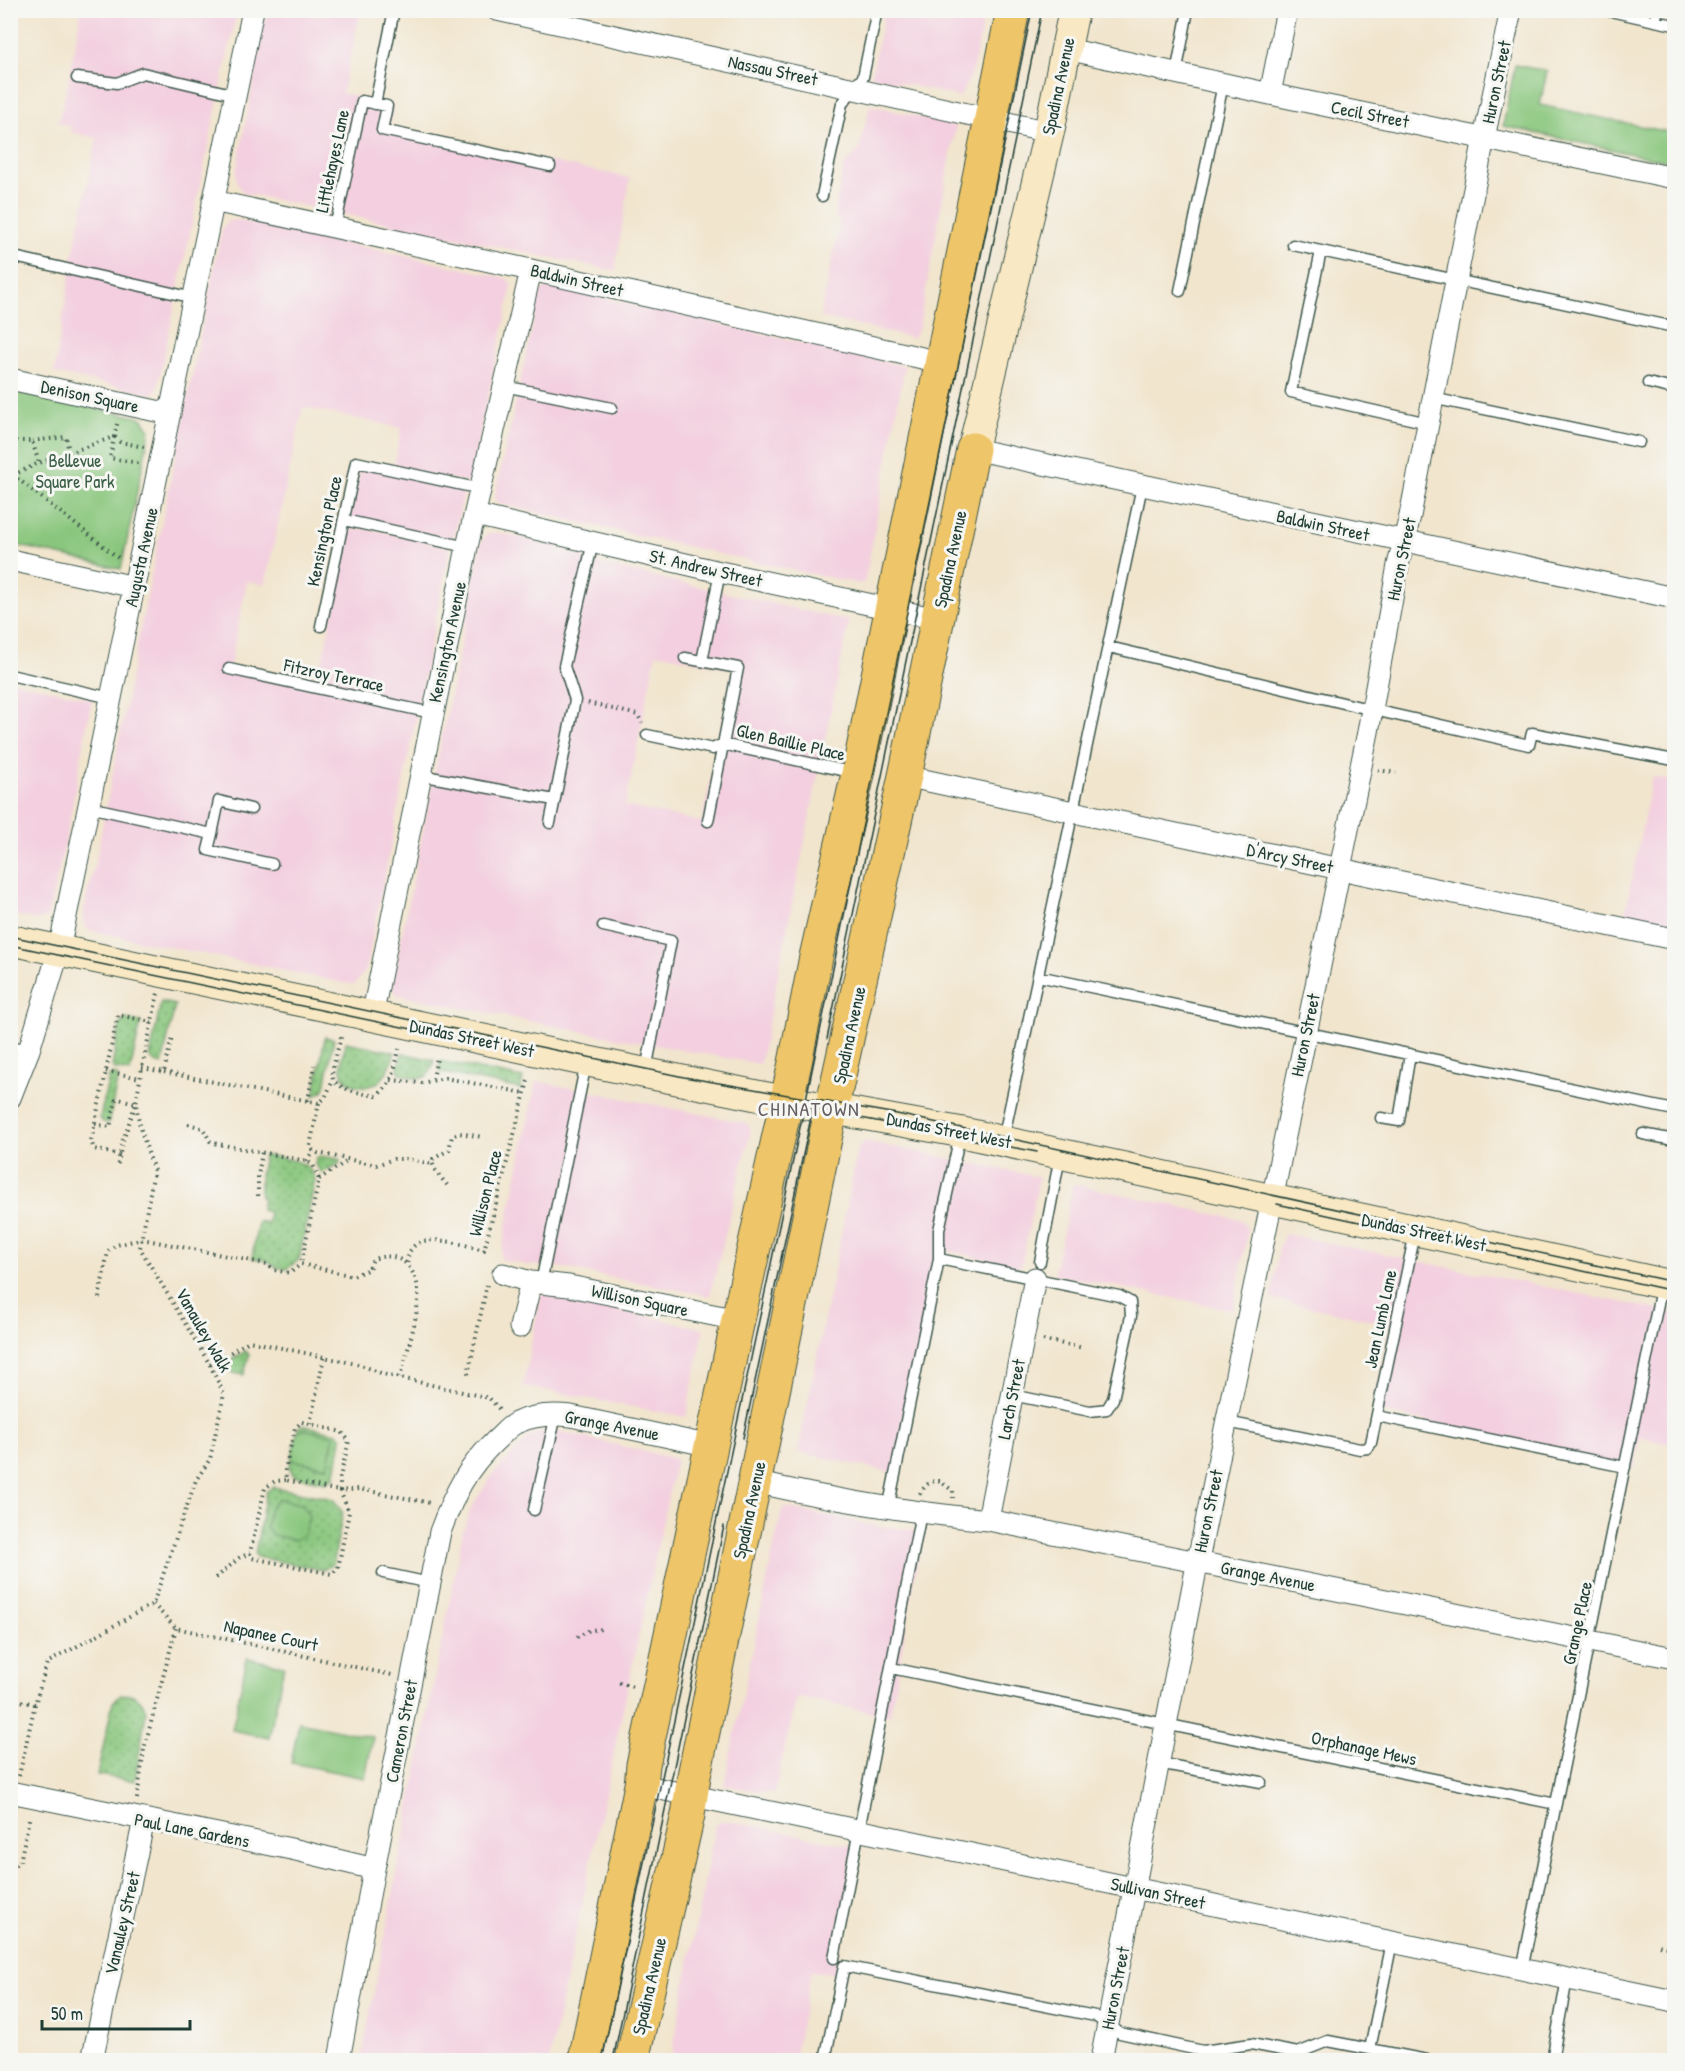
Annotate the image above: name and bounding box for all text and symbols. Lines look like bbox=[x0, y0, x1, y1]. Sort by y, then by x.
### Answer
street label: Spadina Avenue bbox=[1035, 35, 1081, 137]
street label: Huron Street bbox=[1475, 38, 1517, 126]
street label: Nassau Street bbox=[726, 48, 821, 92]
street label: Cecil Street bbox=[1329, 94, 1412, 134]
street label: Littlehayes Lane bbox=[309, 107, 355, 215]
street label: Baldwin Street bbox=[528, 257, 627, 303]
street label: Denison Square bbox=[39, 373, 141, 419]
park label: Bellevue Square Park bbox=[35, 448, 115, 494]
street label: Kensington Place bbox=[300, 474, 348, 588]
street label: Baldwin Street bbox=[1274, 503, 1373, 547]
street label: Augusta Avenue bbox=[118, 505, 164, 609]
street label: Spadina Avenue bbox=[927, 508, 973, 610]
street label: Huron Street bbox=[1380, 515, 1422, 603]
street label: St. Andrew Street bbox=[647, 543, 766, 593]
street label: Kensington Avenue bbox=[422, 579, 472, 705]
street label: Fitzroy Terrace bbox=[281, 652, 386, 698]
street label: Glen Baillie Place bbox=[734, 717, 848, 767]
street label: D'Arcy Street bbox=[1244, 837, 1336, 880]
street label: Spadina Avenue bbox=[826, 984, 872, 1086]
street label: Huron Street bbox=[1284, 991, 1326, 1079]
street label: Dundas Street West bbox=[408, 1013, 537, 1064]
district label: CHINATOWN bbox=[758, 1095, 860, 1122]
street label: Dundas Street West bbox=[885, 1106, 1014, 1154]
street label: Willison Place bbox=[462, 1147, 508, 1239]
street label: Dundas Street West bbox=[1360, 1207, 1489, 1258]
street label: Jean Lumb Lane bbox=[1357, 1268, 1403, 1370]
street label: Willison Square bbox=[589, 1278, 691, 1322]
street label: Vanauley Walk bbox=[170, 1283, 239, 1377]
street label: Larch Street bbox=[991, 1356, 1031, 1441]
street label: Grange Avenue bbox=[563, 1404, 661, 1446]
street label: Spadina Avenue bbox=[726, 1459, 772, 1561]
street label: Huron Street bbox=[1187, 1467, 1229, 1555]
street label: Grange Avenue bbox=[1219, 1555, 1317, 1597]
street label: Grange Place bbox=[1556, 1579, 1598, 1667]
street label: Napanee Court bbox=[222, 1613, 321, 1657]
street label: Cameron Street bbox=[379, 1676, 423, 1785]
street label: Orphanage Mews bbox=[1309, 1725, 1419, 1771]
street label: Paul Lane Gardens bbox=[132, 1807, 252, 1853]
street label: Vanauley Street bbox=[98, 1868, 146, 1977]
street label: Sullivan Street bbox=[1109, 1871, 1208, 1915]
street label: Spadina Avenue bbox=[626, 1935, 672, 2037]
street label: Huron Street bbox=[1095, 1944, 1135, 2032]
scale bar bbox=[42, 1993, 190, 2031]
text: 50 m bbox=[51, 2001, 83, 2026]

